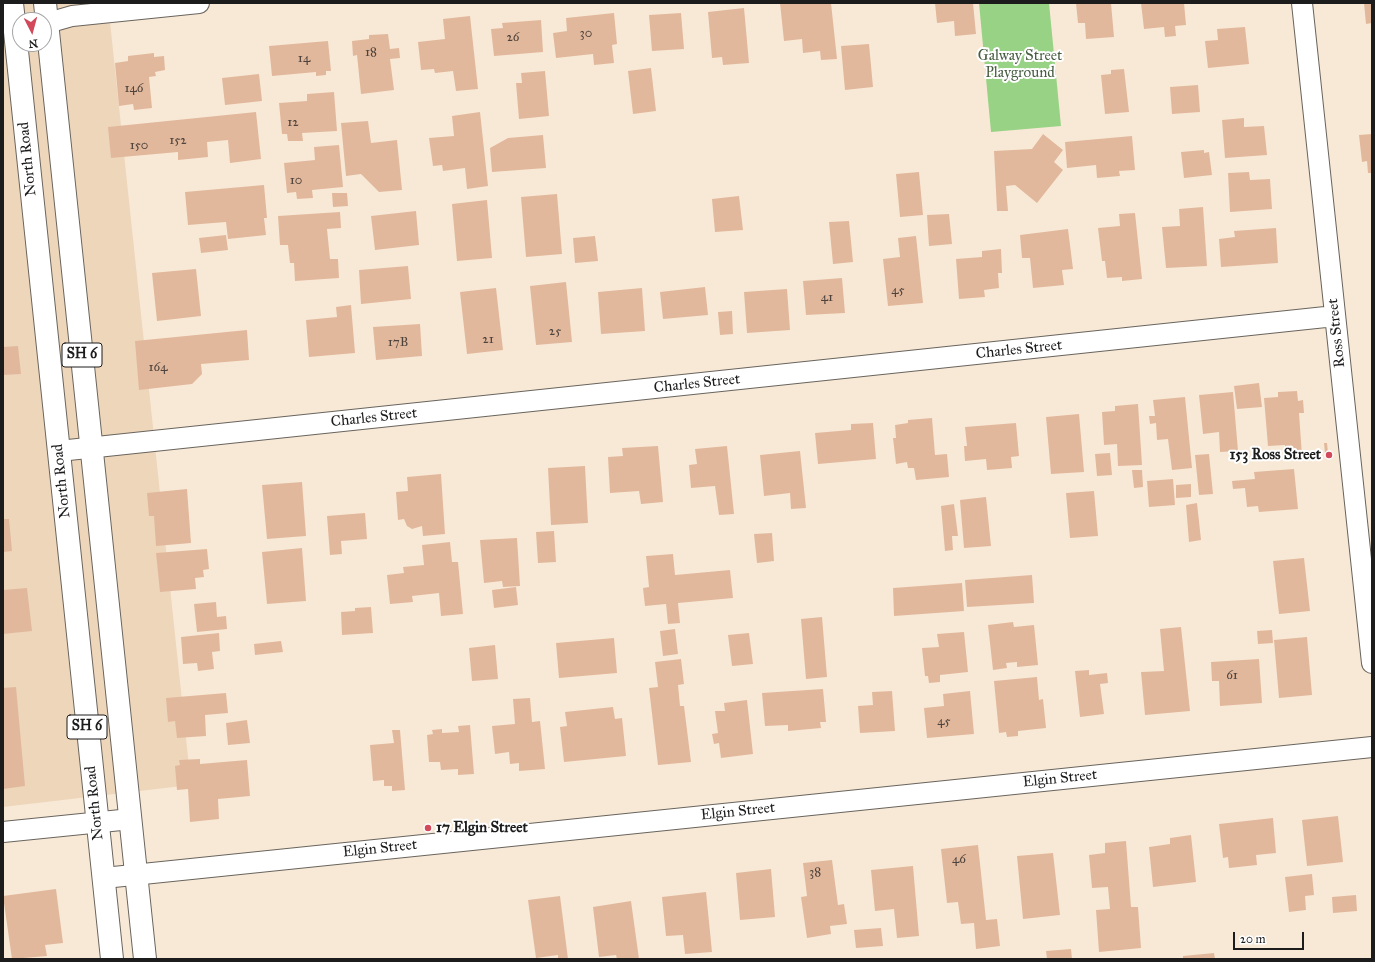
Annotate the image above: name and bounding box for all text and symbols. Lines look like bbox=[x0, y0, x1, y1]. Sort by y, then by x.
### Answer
north arrow bbox=[12, 12, 52, 52]
house number: 30 bbox=[580, 26, 592, 42]
house number: 26 bbox=[506, 30, 520, 46]
text: N bbox=[28, 36, 39, 50]
house number: 18 bbox=[365, 45, 377, 61]
park label: Galway Street Playground bbox=[978, 47, 1062, 82]
house number: 14 bbox=[298, 51, 310, 67]
house number: 146 bbox=[124, 81, 144, 97]
house number: 12 bbox=[287, 115, 299, 131]
street label: North Road bbox=[15, 121, 41, 197]
house number: 152 bbox=[169, 133, 187, 149]
house number: 150 bbox=[130, 138, 148, 154]
house number: 10 bbox=[290, 173, 302, 189]
house number: 45 bbox=[891, 283, 905, 299]
house number: 41 bbox=[821, 290, 833, 306]
street label: Ross Street bbox=[1324, 297, 1350, 369]
house number: 25 bbox=[549, 324, 561, 340]
house number: 21 bbox=[482, 332, 494, 348]
house number: 17B bbox=[388, 335, 408, 351]
street label: Charles Street bbox=[975, 337, 1063, 363]
road number: SH 6 bbox=[62, 343, 102, 367]
house number: 164 bbox=[148, 360, 168, 376]
street label: Charles Street bbox=[653, 371, 741, 397]
street label: Charles Street bbox=[330, 405, 418, 431]
street label: North Road bbox=[49, 443, 75, 519]
place label: 153 Ross Street bbox=[1229, 446, 1321, 464]
marker: 153 Ross Street bbox=[1324, 450, 1334, 460]
house number: 61 bbox=[1226, 668, 1238, 684]
house number: 45 bbox=[937, 714, 951, 730]
road number: SH 6 bbox=[67, 715, 107, 739]
street label: North Road bbox=[82, 765, 108, 841]
street label: Elgin Street bbox=[1022, 766, 1098, 792]
street label: Elgin Street bbox=[700, 799, 776, 825]
place label: 17 Elgin Street bbox=[436, 819, 528, 837]
marker: 17 Elgin Street bbox=[423, 823, 433, 833]
street label: Elgin Street bbox=[342, 836, 418, 862]
house number: 46 bbox=[952, 852, 966, 868]
house number: 38 bbox=[809, 865, 821, 881]
scale bar bbox=[1235, 924, 1306, 950]
text: 20 m bbox=[1240, 932, 1266, 946]

